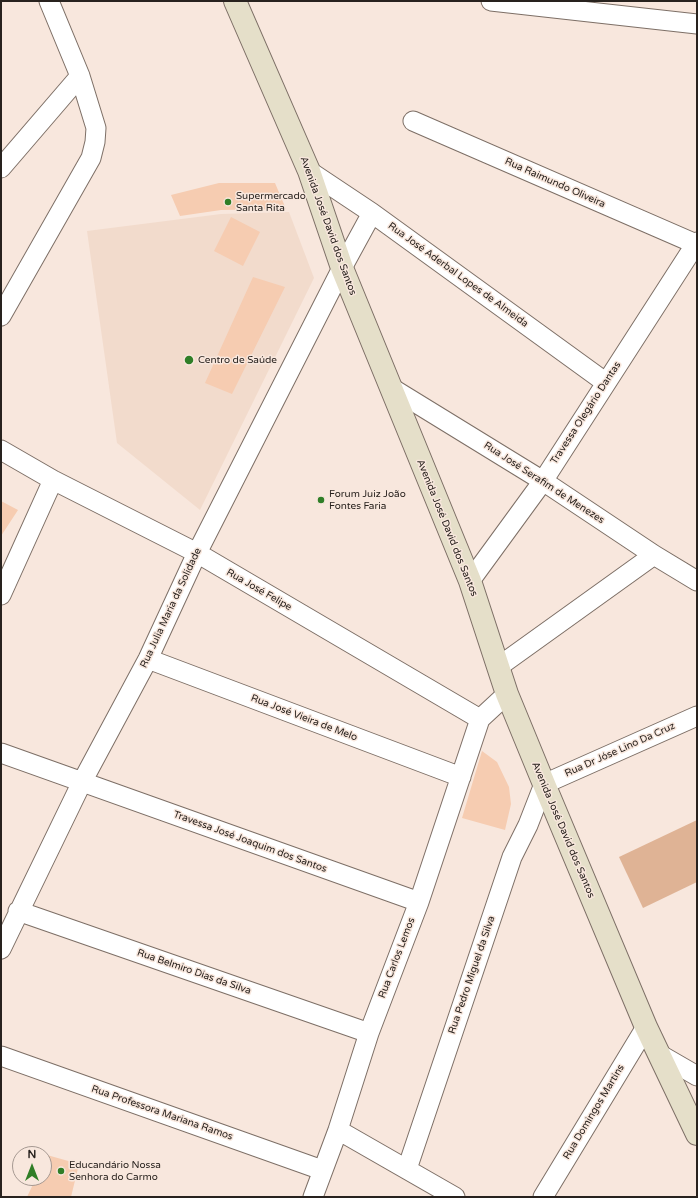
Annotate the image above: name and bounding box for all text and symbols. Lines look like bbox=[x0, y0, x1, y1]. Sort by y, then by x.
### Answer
street label: Avenida José David dos Santos bbox=[297, 155, 359, 297]
street label: Rua Raimundo Oliveira bbox=[503, 155, 607, 211]
place label: Supermercado Santa Rita bbox=[236, 190, 306, 214]
marker: Supermercado Santa Rita bbox=[223, 197, 233, 207]
street label: Rua José Aderbal Lopes de Almeida bbox=[386, 220, 530, 330]
marker: Centro de Saúde bbox=[183, 354, 195, 366]
place label: Centro de Saúde bbox=[198, 354, 277, 366]
street label: Travessa Olegário Dantas bbox=[548, 359, 624, 467]
street label: Rua José Serafim de Menezes bbox=[481, 439, 607, 527]
street label: Avenida José David dos Santos bbox=[414, 458, 480, 598]
place label: Forum Juiz João Fontes Faria bbox=[329, 488, 406, 512]
marker: Forum Juiz João Fontes Faria bbox=[316, 495, 326, 505]
street label: Rua Julia Maria da Solidade bbox=[138, 546, 204, 670]
street label: Rua José Felipe bbox=[224, 566, 294, 614]
street label: Rua José Vieira de Melo bbox=[249, 692, 359, 744]
street label: Rua Dr Jóse Lino Da Cruz bbox=[563, 720, 677, 780]
street label: Avenida José David dos Santos bbox=[529, 760, 597, 900]
street label: Travessa José Joaquim dos Santos bbox=[172, 809, 328, 875]
street label: Rua Pedro Miguel da Silva bbox=[446, 914, 498, 1036]
street label: Rua Carlos Lemos bbox=[376, 916, 418, 1000]
street label: Rua Belmiro Dias da Silva bbox=[135, 947, 253, 997]
street label: Rua Domingos Martins bbox=[561, 1062, 627, 1162]
street label: Rua Professora Mariana Ramos bbox=[90, 1083, 234, 1143]
north arrow bbox=[12, 1146, 52, 1186]
text: N bbox=[28, 1148, 36, 1161]
place label: Educandário Nossa Senhora do Carmo bbox=[69, 1159, 161, 1182]
marker: Educandário Nossa Senhora do Carmo bbox=[56, 1166, 66, 1176]

